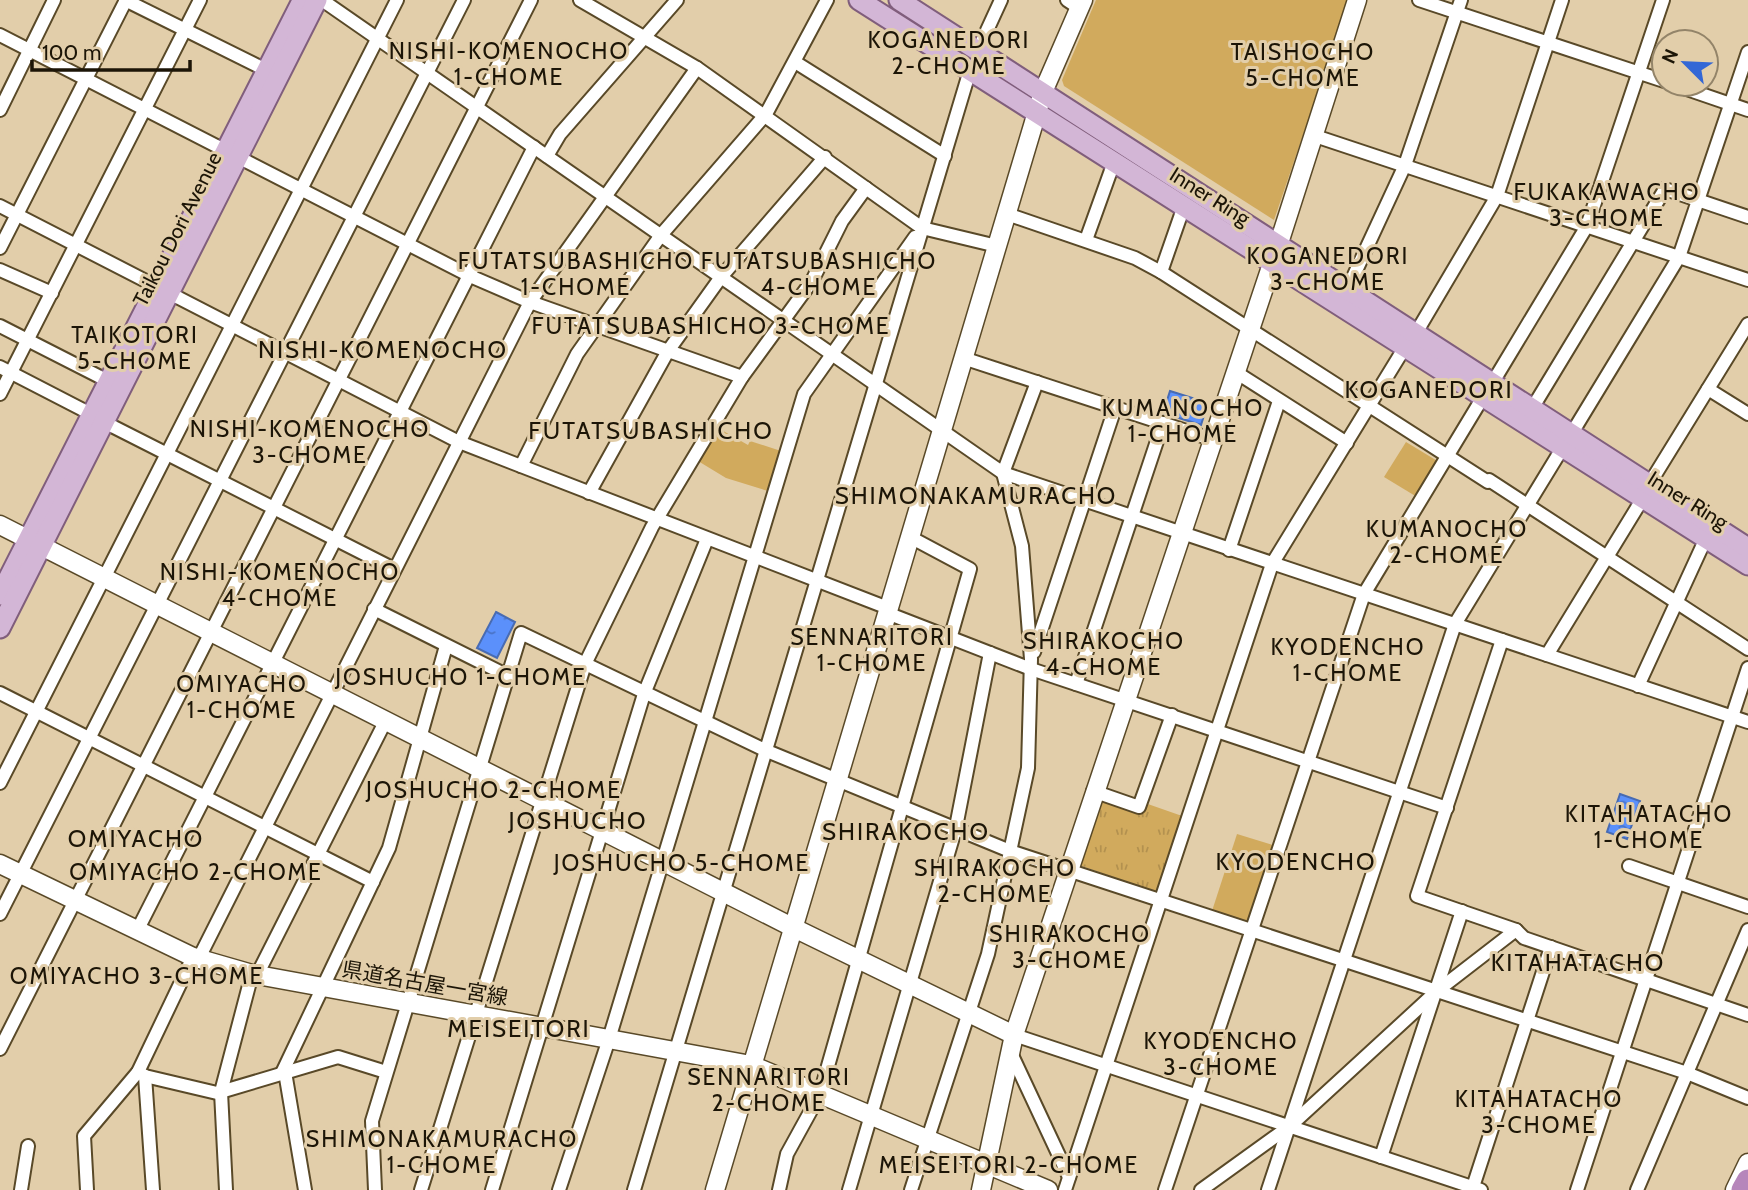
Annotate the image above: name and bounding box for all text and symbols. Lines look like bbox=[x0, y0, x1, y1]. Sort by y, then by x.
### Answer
district label: KOGANEDORI 2-CHOME bbox=[868, 26, 1030, 80]
scale bar bbox=[32, 28, 189, 72]
north arrow bbox=[1650, 28, 1720, 98]
district label: NISHI-KOMENOCHO 1-CHOME bbox=[389, 37, 629, 91]
district label: TAISHOCHO 5-CHOME bbox=[1231, 38, 1375, 92]
text: 100 m bbox=[42, 40, 101, 65]
text: N bbox=[1657, 45, 1683, 67]
street label: Taikou Dori Avenue bbox=[127, 147, 227, 310]
street label: Inner Ring bbox=[1165, 162, 1255, 231]
district label: FUKAKAWACHO 3-CHOME bbox=[1513, 178, 1701, 232]
district label: KOGANEDORI 3-CHOME bbox=[1247, 242, 1409, 296]
district label: FUTATSUBASHICHO 1-CHOME bbox=[458, 247, 694, 301]
district label: FUTATSUBASHICHO 4-CHOME bbox=[701, 247, 937, 301]
district label: FUTATSUBASHICHO 3-CHOME bbox=[531, 312, 891, 340]
district label: TAIKOTORI 5-CHOME bbox=[71, 321, 199, 375]
district label: NISHI-KOMENOCHO bbox=[258, 335, 508, 364]
district label: KOGANEDORI bbox=[1344, 375, 1514, 404]
district label: KUMANOCHO 1-CHOME bbox=[1102, 394, 1264, 448]
district label: NISHI-KOMENOCHO 3-CHOME bbox=[190, 415, 430, 469]
district label: FUTATSUBASHICHO bbox=[528, 416, 774, 445]
street label: Inner Ring bbox=[1643, 466, 1733, 535]
district label: SHIMONAKAMURACHO bbox=[835, 481, 1117, 510]
district label: KUMANOCHO 2-CHOME bbox=[1366, 515, 1528, 569]
district label: NISHI-KOMENOCHO 4-CHOME bbox=[160, 558, 400, 612]
district label: SENNARITORI 1-CHOME bbox=[790, 623, 954, 677]
district label: SHIRAKOCHO 4-CHOME bbox=[1023, 627, 1185, 681]
district label: KYODENCHO 1-CHOME bbox=[1271, 633, 1425, 687]
district label: JOSHUCHO 1-CHOME bbox=[334, 663, 587, 691]
district label: OMIYACHO 1-CHOME bbox=[176, 670, 308, 724]
district label: JOSHUCHO 2-CHOME bbox=[365, 776, 622, 804]
district label: KITAHATACHO 1-CHOME bbox=[1565, 800, 1733, 854]
district label: JOSHUCHO bbox=[507, 806, 648, 835]
district label: SHIRAKOCHO bbox=[822, 817, 990, 846]
district label: OMIYACHO bbox=[68, 824, 204, 853]
district label: KYODENCHO bbox=[1216, 847, 1376, 876]
district label: JOSHUCHO 5-CHOME bbox=[553, 849, 810, 877]
district label: SHIRAKOCHO 2-CHOME bbox=[914, 854, 1076, 908]
district label: OMIYACHO 2-CHOME bbox=[69, 858, 323, 886]
district label: SHIRAKOCHO 3-CHOME bbox=[989, 920, 1151, 974]
district label: KITAHATACHO bbox=[1491, 948, 1665, 977]
street label: 県道名古屋一宮線 bbox=[340, 956, 510, 1010]
district label: OMIYACHO 3-CHOME bbox=[10, 962, 264, 990]
district label: MEISEITORI bbox=[447, 1014, 591, 1043]
district label: KYODENCHO 3-CHOME bbox=[1144, 1027, 1298, 1081]
district label: SENNARITORI 2-CHOME bbox=[687, 1063, 851, 1117]
district label: KITAHATACHO 3-CHOME bbox=[1455, 1085, 1623, 1139]
district label: SHIMONAKAMURACHO 1-CHOME bbox=[306, 1125, 578, 1179]
district label: MEISEITORI 2-CHOME bbox=[879, 1151, 1139, 1179]

